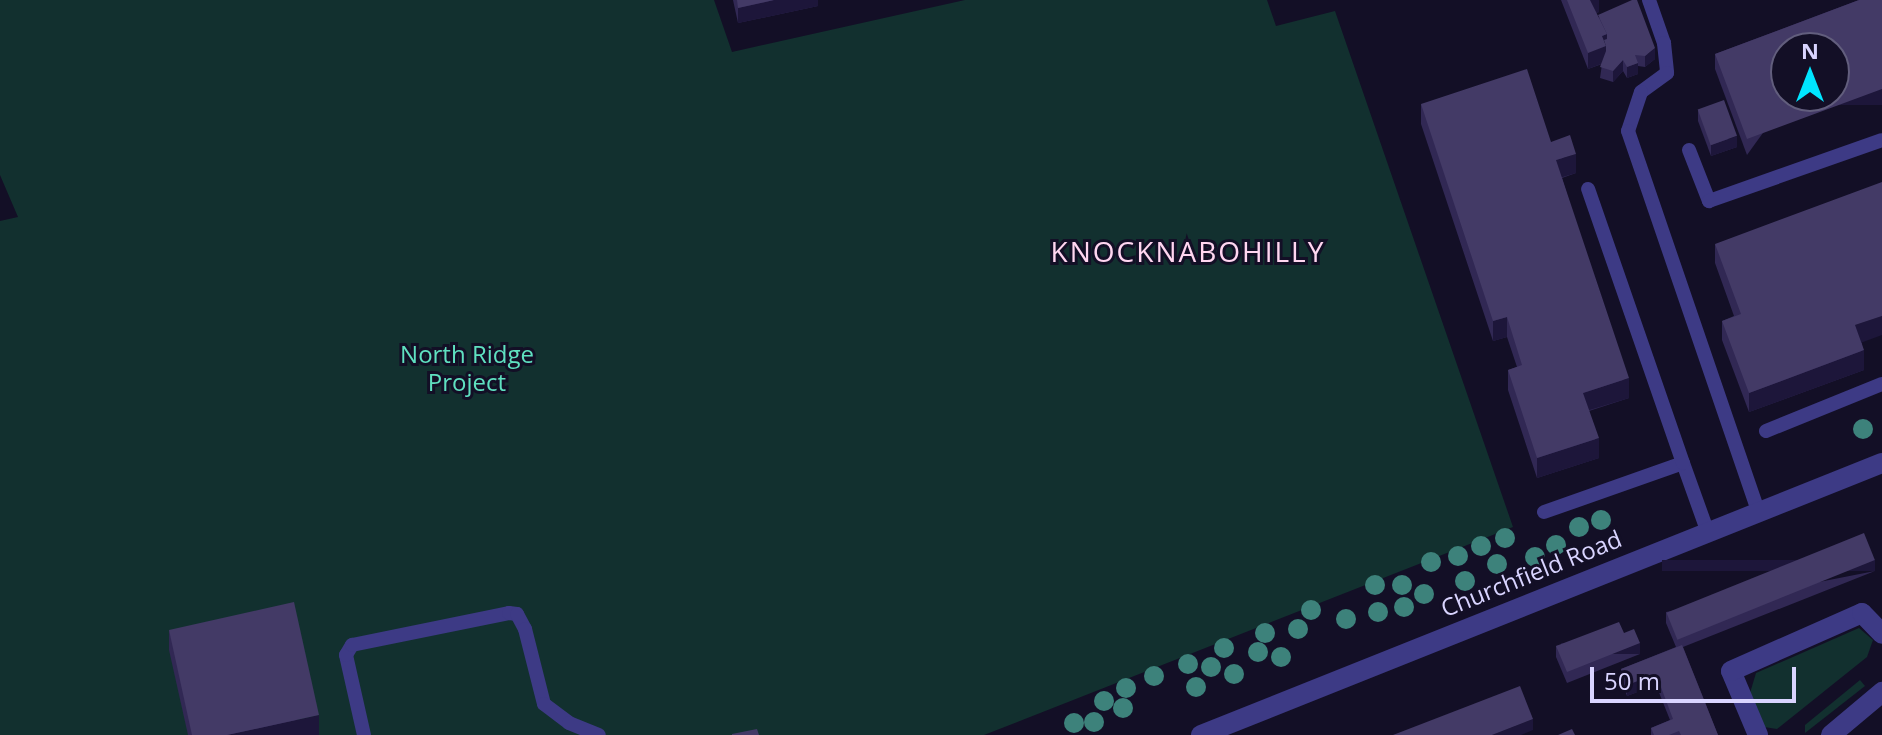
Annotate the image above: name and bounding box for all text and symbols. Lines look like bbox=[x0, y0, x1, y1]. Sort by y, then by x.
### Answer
north arrow bbox=[1770, 32, 1850, 112]
text: N bbox=[1801, 35, 1819, 65]
district label: KNOCKNABOHILLY bbox=[1051, 234, 1325, 268]
park label: North Ridge Project bbox=[400, 340, 534, 396]
street label: Churchfield Road bbox=[1436, 524, 1626, 622]
scale bar bbox=[1594, 651, 1800, 701]
text: 50 m bbox=[1604, 664, 1660, 697]

